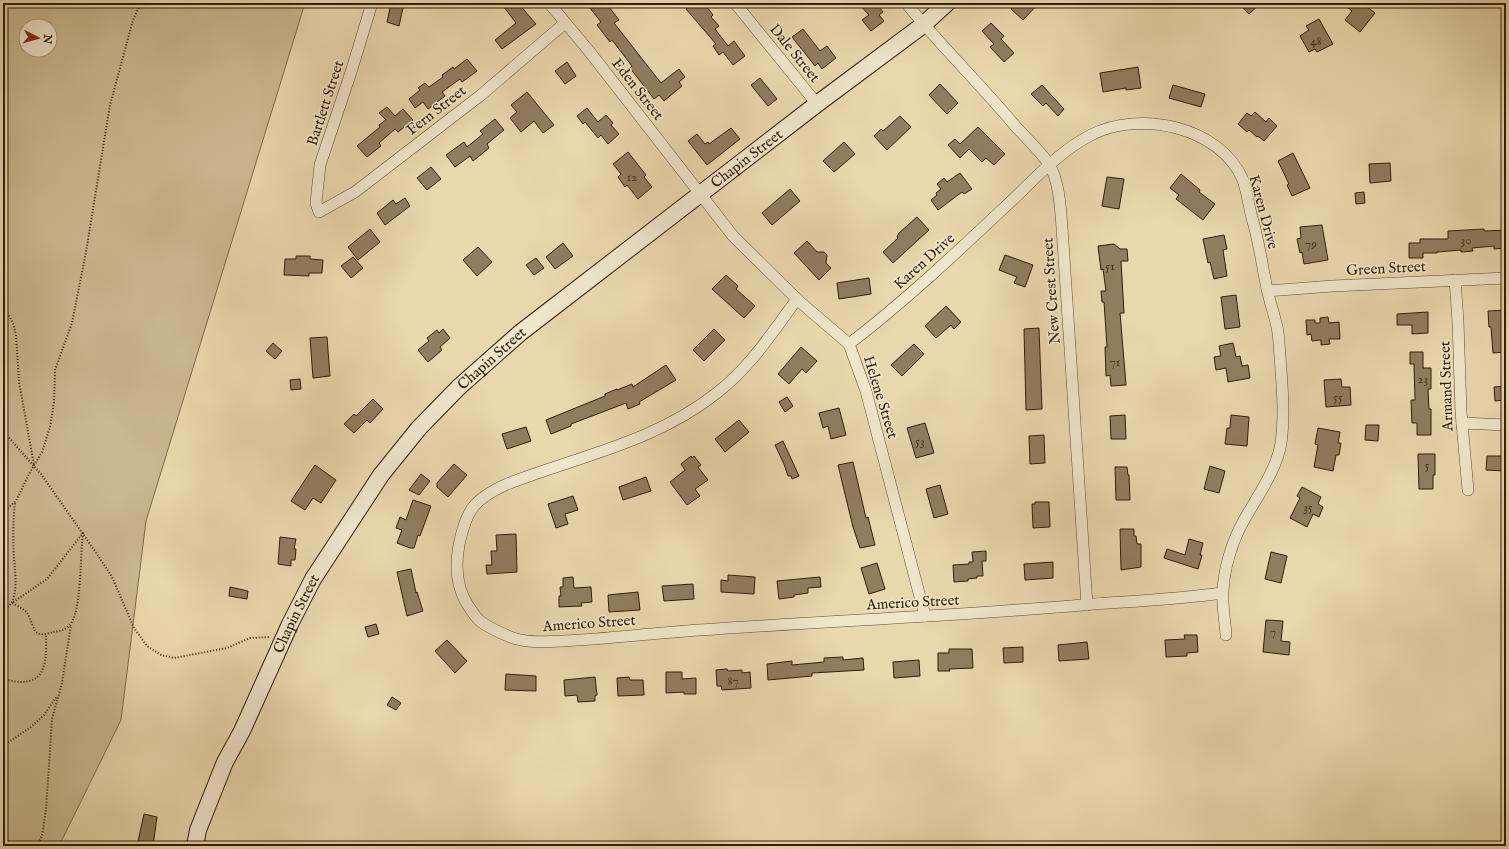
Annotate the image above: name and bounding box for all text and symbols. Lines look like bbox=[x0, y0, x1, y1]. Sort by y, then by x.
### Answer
north arrow bbox=[18, 18, 58, 58]
street label: Dale Street bbox=[765, 20, 824, 86]
text: N bbox=[39, 32, 55, 45]
house number: 48 bbox=[1310, 33, 1322, 50]
street label: Eden Street bbox=[607, 54, 668, 124]
street label: Bartlett Street bbox=[303, 58, 348, 148]
street label: Fern Street bbox=[403, 81, 470, 140]
street label: Chapin Street bbox=[707, 125, 787, 193]
house number: 12 bbox=[627, 169, 637, 186]
street label: Karen Drive bbox=[1245, 173, 1283, 251]
street label: Karen Drive bbox=[890, 229, 959, 294]
house number: 30 bbox=[1460, 232, 1472, 249]
house number: 79 bbox=[1305, 236, 1317, 253]
street label: New Crest Street bbox=[1038, 237, 1065, 345]
street label: Green Street bbox=[1346, 257, 1426, 280]
house number: 51 bbox=[1105, 258, 1115, 275]
street label: Chapin Street bbox=[453, 323, 530, 394]
street label: Armand Street bbox=[1435, 341, 1458, 432]
street label: Helene Street bbox=[859, 353, 902, 441]
house number: 71 bbox=[1110, 354, 1121, 371]
house number: 23 bbox=[1418, 371, 1429, 388]
house number: 55 bbox=[1333, 389, 1343, 406]
house number: 53 bbox=[915, 433, 925, 450]
house number: 5 bbox=[1425, 457, 1430, 474]
house number: 35 bbox=[1303, 499, 1313, 516]
street label: Chapin Street bbox=[269, 570, 324, 656]
street label: Americo Street bbox=[865, 591, 960, 614]
street label: Americo Street bbox=[541, 611, 636, 636]
house number: 7 bbox=[1270, 624, 1276, 641]
house number: 87 bbox=[727, 673, 739, 690]

